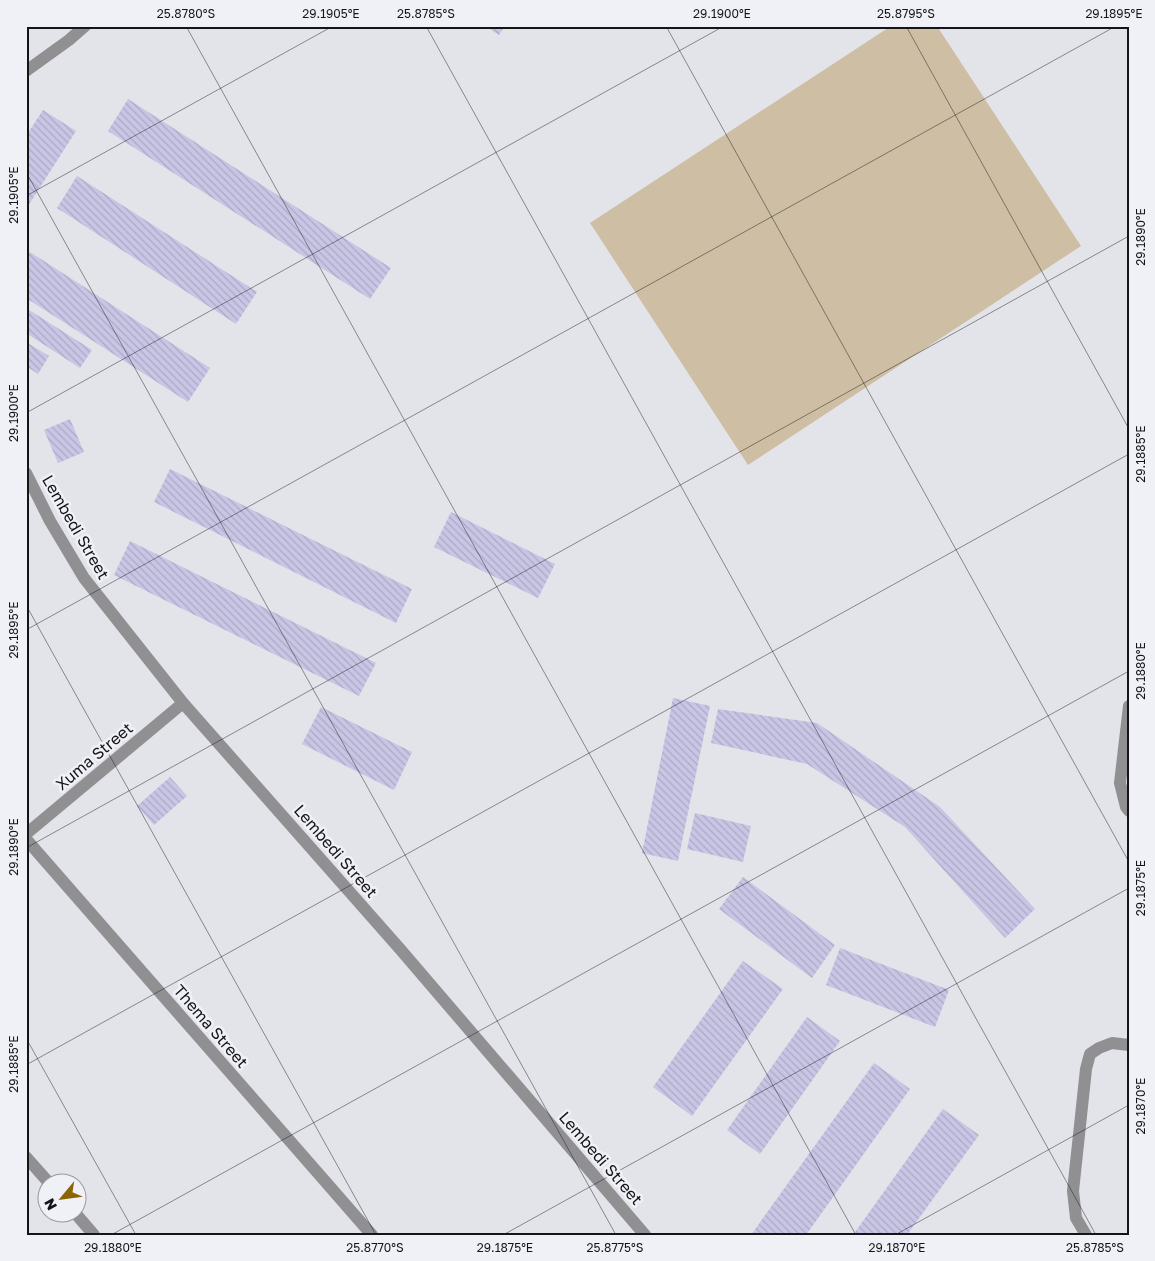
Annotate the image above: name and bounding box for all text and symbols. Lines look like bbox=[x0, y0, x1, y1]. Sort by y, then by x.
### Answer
text: 25.8780°S bbox=[157, 6, 215, 21]
text: 29.1905°E bbox=[302, 6, 360, 21]
text: 25.8785°S bbox=[397, 6, 455, 21]
text: 29.1900°E bbox=[693, 6, 751, 21]
text: 25.8795°S bbox=[877, 6, 935, 21]
text: 29.1895°E bbox=[1085, 6, 1143, 21]
text: 29.1905°E bbox=[6, 166, 21, 224]
text: 29.1890°E bbox=[1133, 208, 1148, 266]
text: 29.1900°E bbox=[6, 384, 21, 442]
text: 29.1885°E bbox=[1133, 425, 1148, 483]
street label: Lembedi Street bbox=[38, 471, 114, 583]
text: 29.1895°E bbox=[6, 601, 21, 659]
text: 29.1880°E bbox=[1133, 642, 1148, 700]
street label: Xuma Street bbox=[51, 718, 137, 794]
street label: Lembedi Street bbox=[290, 800, 382, 902]
text: 29.1890°E bbox=[6, 818, 21, 876]
text: 29.1875°E bbox=[1133, 860, 1148, 916]
street label: Thema Street bbox=[169, 980, 253, 1072]
text: 29.1885°E bbox=[6, 1035, 21, 1093]
text: 29.1870°E bbox=[1133, 1078, 1148, 1134]
street label: Lembedi Street bbox=[555, 1107, 647, 1209]
north arrow bbox=[38, 1174, 88, 1224]
text: N bbox=[40, 1196, 60, 1213]
text: 29.1880°E bbox=[84, 1240, 142, 1255]
text: 25.8770°S bbox=[346, 1240, 404, 1255]
text: 29.1875°E bbox=[477, 1240, 533, 1255]
text: 25.8775°S bbox=[587, 1240, 644, 1255]
text: 29.1870°E bbox=[869, 1240, 925, 1255]
text: 25.8785°S bbox=[1066, 1240, 1124, 1255]

